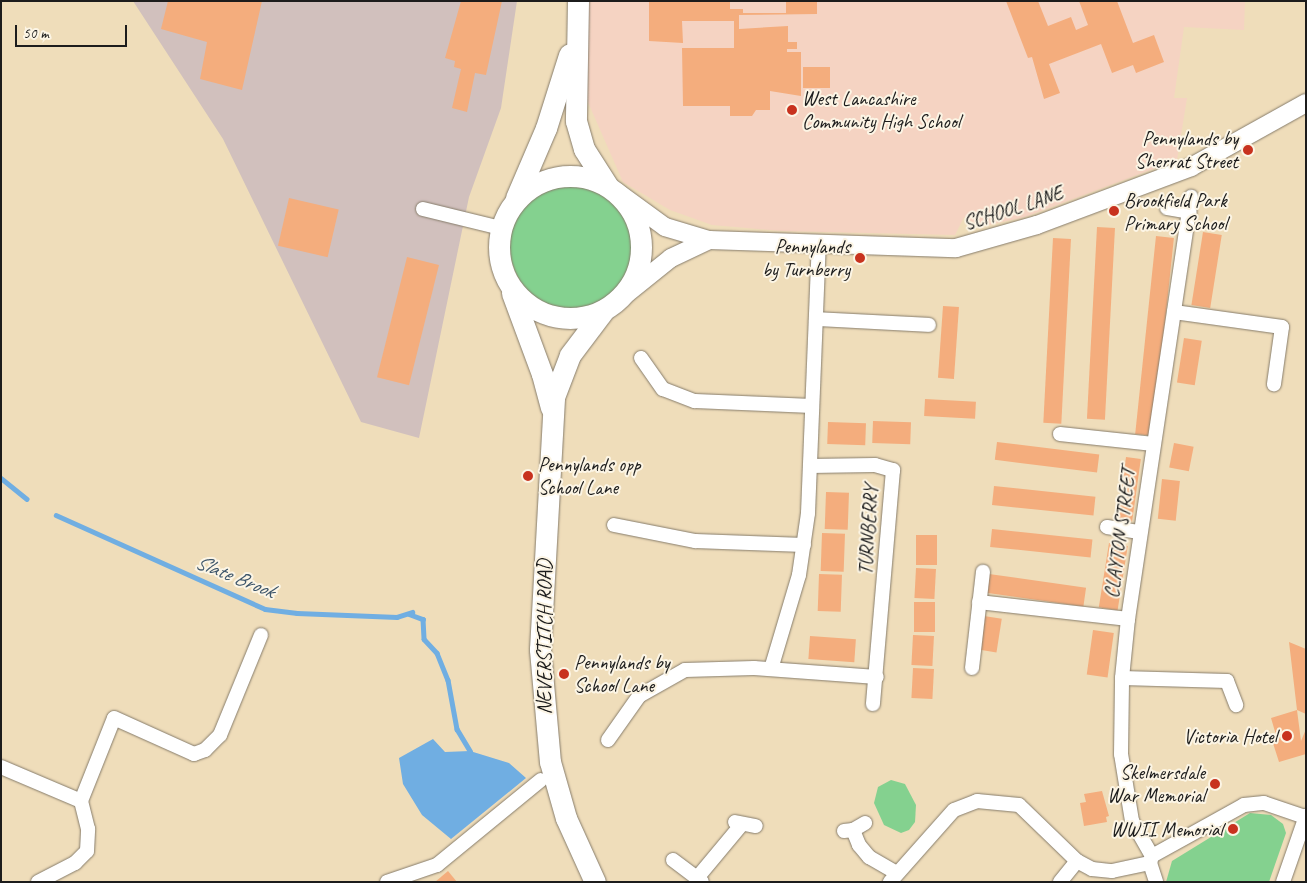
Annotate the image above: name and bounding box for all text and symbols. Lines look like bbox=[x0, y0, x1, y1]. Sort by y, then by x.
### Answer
scale bar bbox=[18, 15, 130, 47]
text: 50 m bbox=[23, 24, 49, 43]
place label: West Lancashire Community High School bbox=[802, 86, 960, 133]
marker: West Lancashire Community High School bbox=[786, 104, 798, 116]
place label: Pennylands by Sherrat Street bbox=[1135, 126, 1238, 173]
marker: Pennylands by Sherrat Street bbox=[1242, 144, 1254, 156]
street label: SCHOOL LANE bbox=[960, 180, 1066, 236]
place label: Brookfield Park Primary School bbox=[1124, 188, 1226, 235]
marker: Brookfield Park Primary School bbox=[1108, 205, 1120, 217]
place label: Pennylands by Turnberry bbox=[762, 235, 850, 282]
marker: Pennylands by Turnberry bbox=[854, 252, 866, 264]
place label: Pennylands opp School Lane bbox=[538, 452, 640, 499]
street label: CLAYTON STREET bbox=[1099, 466, 1141, 600]
marker: Pennylands opp School Lane bbox=[522, 470, 534, 482]
street label: TURNBERRY bbox=[853, 484, 883, 576]
water label: Slate Brook bbox=[192, 549, 278, 603]
street label: NEVERSTITCH ROAD bbox=[532, 559, 556, 715]
place label: Pennylands by School Lane bbox=[574, 650, 670, 697]
marker: Pennylands by School Lane bbox=[558, 668, 570, 680]
place label: Victoria Hotel bbox=[1183, 724, 1277, 748]
marker: Victoria Hotel bbox=[1281, 730, 1293, 742]
place label: Skelmersdale War Memorial bbox=[1108, 760, 1205, 807]
marker: Skelmersdale War Memorial bbox=[1209, 778, 1221, 790]
place label: WWII Memorial bbox=[1111, 817, 1223, 841]
marker: WWII Memorial bbox=[1227, 823, 1239, 835]

